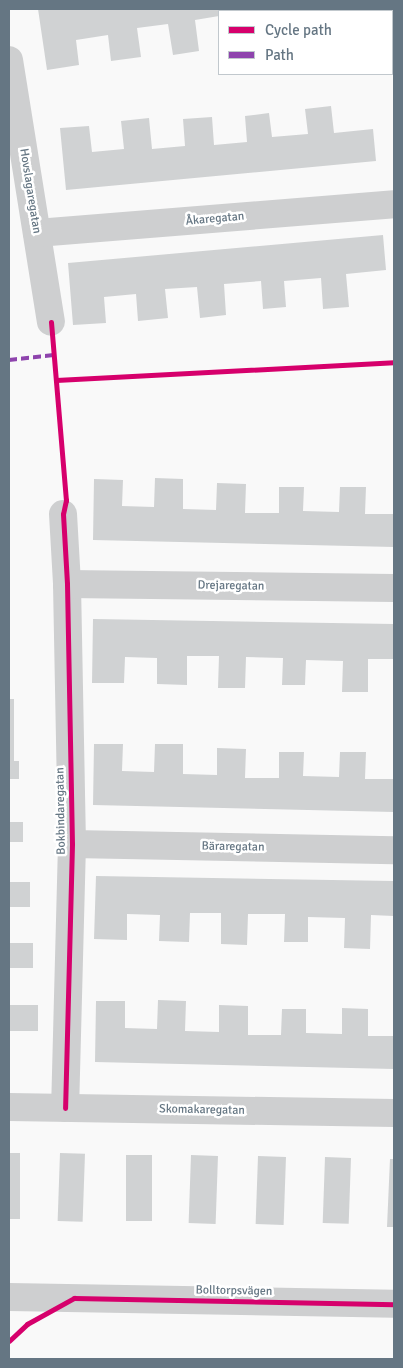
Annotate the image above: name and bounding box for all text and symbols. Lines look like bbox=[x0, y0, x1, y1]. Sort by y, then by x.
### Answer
legend bbox=[218, 10, 393, 75]
text: Cycle path bbox=[265, 21, 332, 39]
text: Path bbox=[265, 46, 294, 64]
street label: Hovslagaregatan bbox=[16, 147, 44, 235]
street label: Åkaregatan bbox=[185, 209, 245, 229]
street label: Drejaregatan bbox=[198, 578, 264, 594]
street label: Bokbindaregatan bbox=[53, 767, 69, 855]
street label: Bäraregatan bbox=[201, 839, 265, 855]
street label: Skomakaregatan bbox=[159, 1102, 245, 1118]
street label: Bolltorpsvägen bbox=[195, 1283, 273, 1299]

